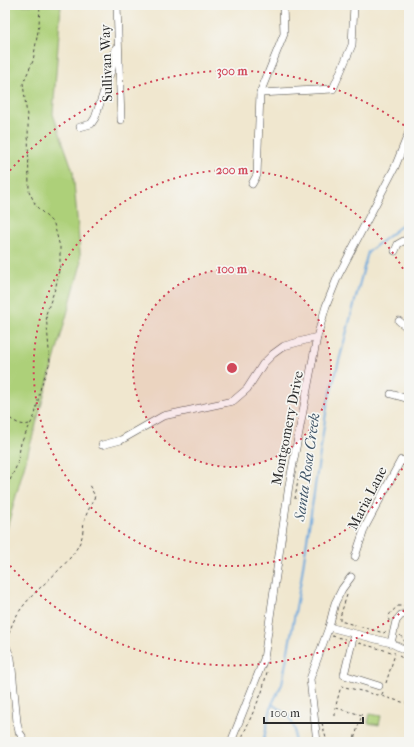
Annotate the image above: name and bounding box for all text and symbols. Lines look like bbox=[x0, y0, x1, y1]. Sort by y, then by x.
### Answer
street label: Sullivan Way bbox=[97, 23, 116, 102]
text: 300 m bbox=[217, 64, 248, 79]
text: 200 m bbox=[216, 163, 249, 177]
text: 100 m bbox=[217, 262, 248, 276]
centre of rings bbox=[225, 361, 239, 375]
street label: Montgomery Drive bbox=[268, 369, 307, 487]
water label: Santa Rosa Creek bbox=[290, 412, 324, 523]
street label: Maria Lane bbox=[344, 464, 391, 533]
scale bar bbox=[264, 699, 363, 725]
text: 100 m bbox=[270, 706, 300, 720]

